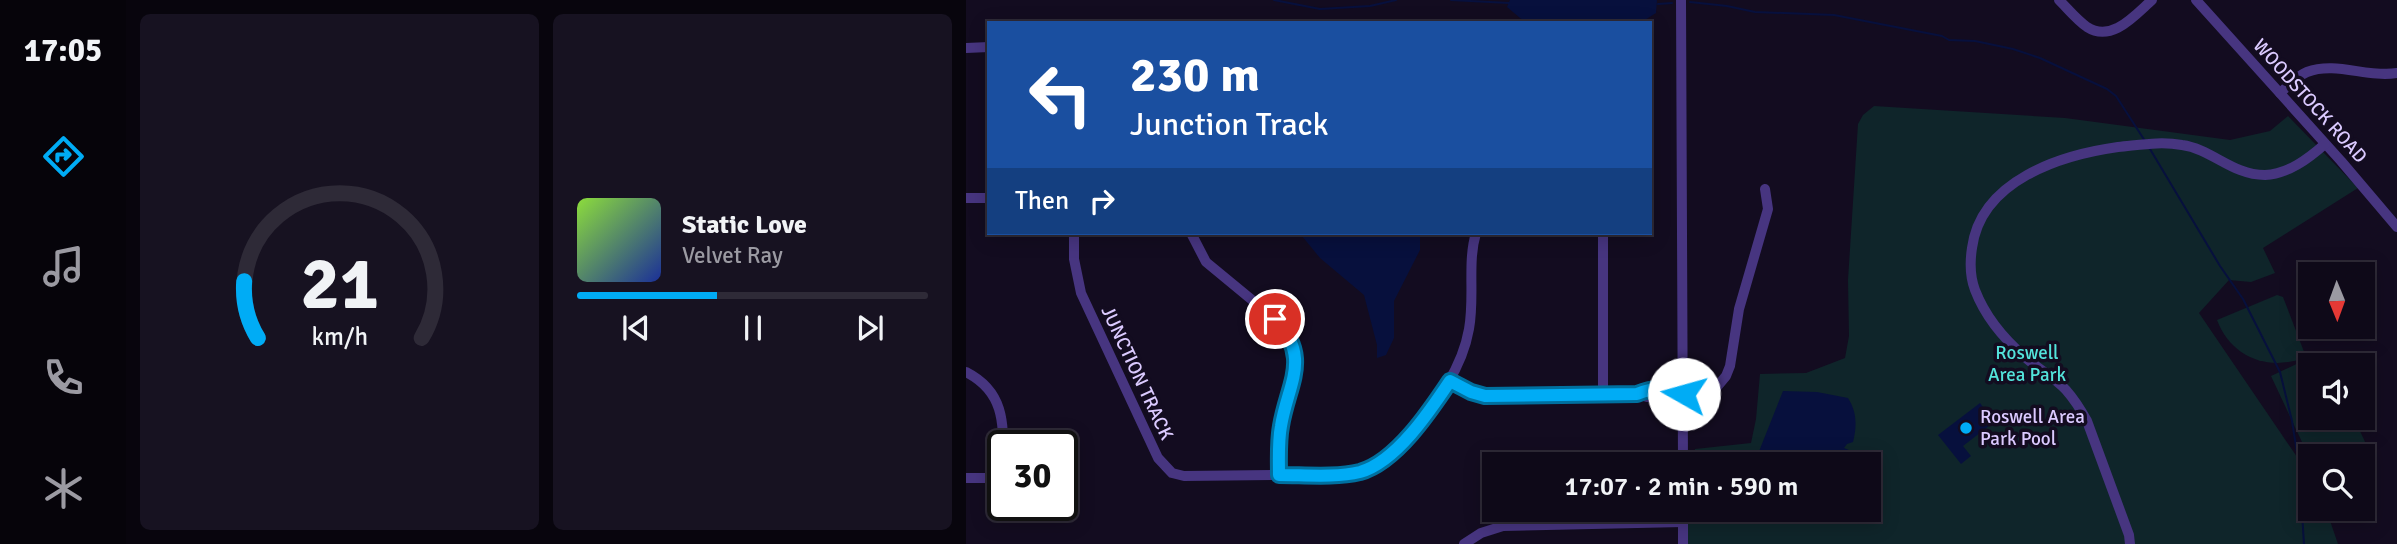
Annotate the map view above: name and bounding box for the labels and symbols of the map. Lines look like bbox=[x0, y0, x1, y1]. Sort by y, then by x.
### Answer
street label: WOODSTOCK ROAD bbox=[2248, 34, 2372, 168]
north arrow bbox=[2298, 262, 2375, 340]
pin bbox=[1245, 289, 1305, 349]
street label: JUNCTION TRACK bbox=[1095, 302, 1179, 444]
park label: Roswell Area Park bbox=[1988, 341, 2067, 387]
position arrow bbox=[1647, 357, 1721, 431]
place label: Roswell Area Park Pool bbox=[1980, 405, 2085, 451]
marker: Roswell Area Park Pool bbox=[1958, 420, 1974, 436]
speed limit sign: 30 bbox=[987, 430, 1078, 521]

